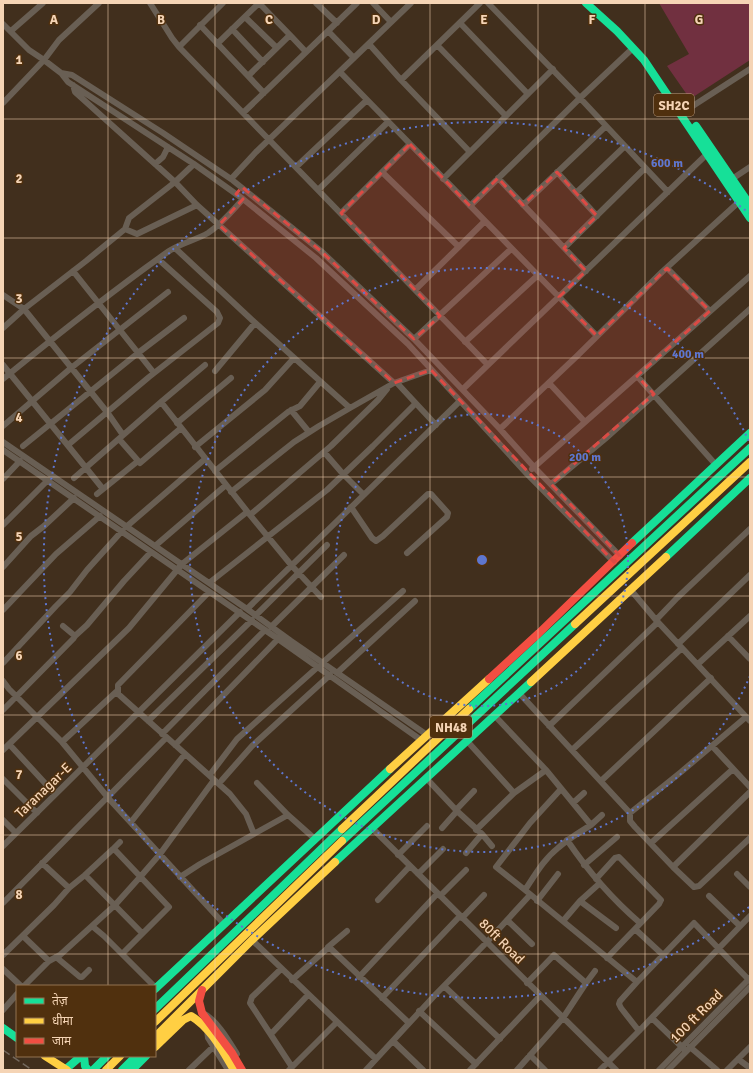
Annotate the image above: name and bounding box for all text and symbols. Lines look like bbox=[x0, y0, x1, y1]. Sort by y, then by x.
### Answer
text: A bbox=[50, 12, 59, 28]
text: B bbox=[157, 12, 165, 28]
text: C bbox=[265, 12, 273, 28]
text: D bbox=[372, 12, 381, 28]
text: E bbox=[480, 12, 488, 28]
text: F bbox=[589, 12, 596, 28]
text: G bbox=[695, 12, 703, 28]
text: 1 bbox=[15, 52, 23, 68]
road number: SH2C bbox=[654, 94, 694, 116]
text: 600 m bbox=[651, 156, 683, 171]
text: 2 bbox=[15, 171, 23, 187]
text: 3 bbox=[15, 291, 23, 307]
text: 400 m bbox=[672, 347, 704, 362]
text: 4 bbox=[15, 410, 23, 426]
text: 200 m bbox=[569, 450, 601, 465]
text: 5 bbox=[15, 529, 23, 545]
centre of rings bbox=[475, 553, 489, 567]
text: 6 bbox=[15, 648, 23, 664]
road number: NH48 bbox=[430, 716, 472, 738]
street label: Taranagar-E bbox=[11, 759, 75, 822]
text: 7 bbox=[15, 767, 23, 783]
text: 8 bbox=[15, 887, 23, 903]
street label: 80ft Road bbox=[475, 915, 528, 968]
legend bbox=[16, 985, 156, 1057]
street label: 100 ft Road bbox=[666, 986, 726, 1046]
text: तेज़ bbox=[52, 993, 69, 1009]
text: धीमा bbox=[52, 1013, 74, 1029]
text: जाम bbox=[52, 1034, 72, 1049]

